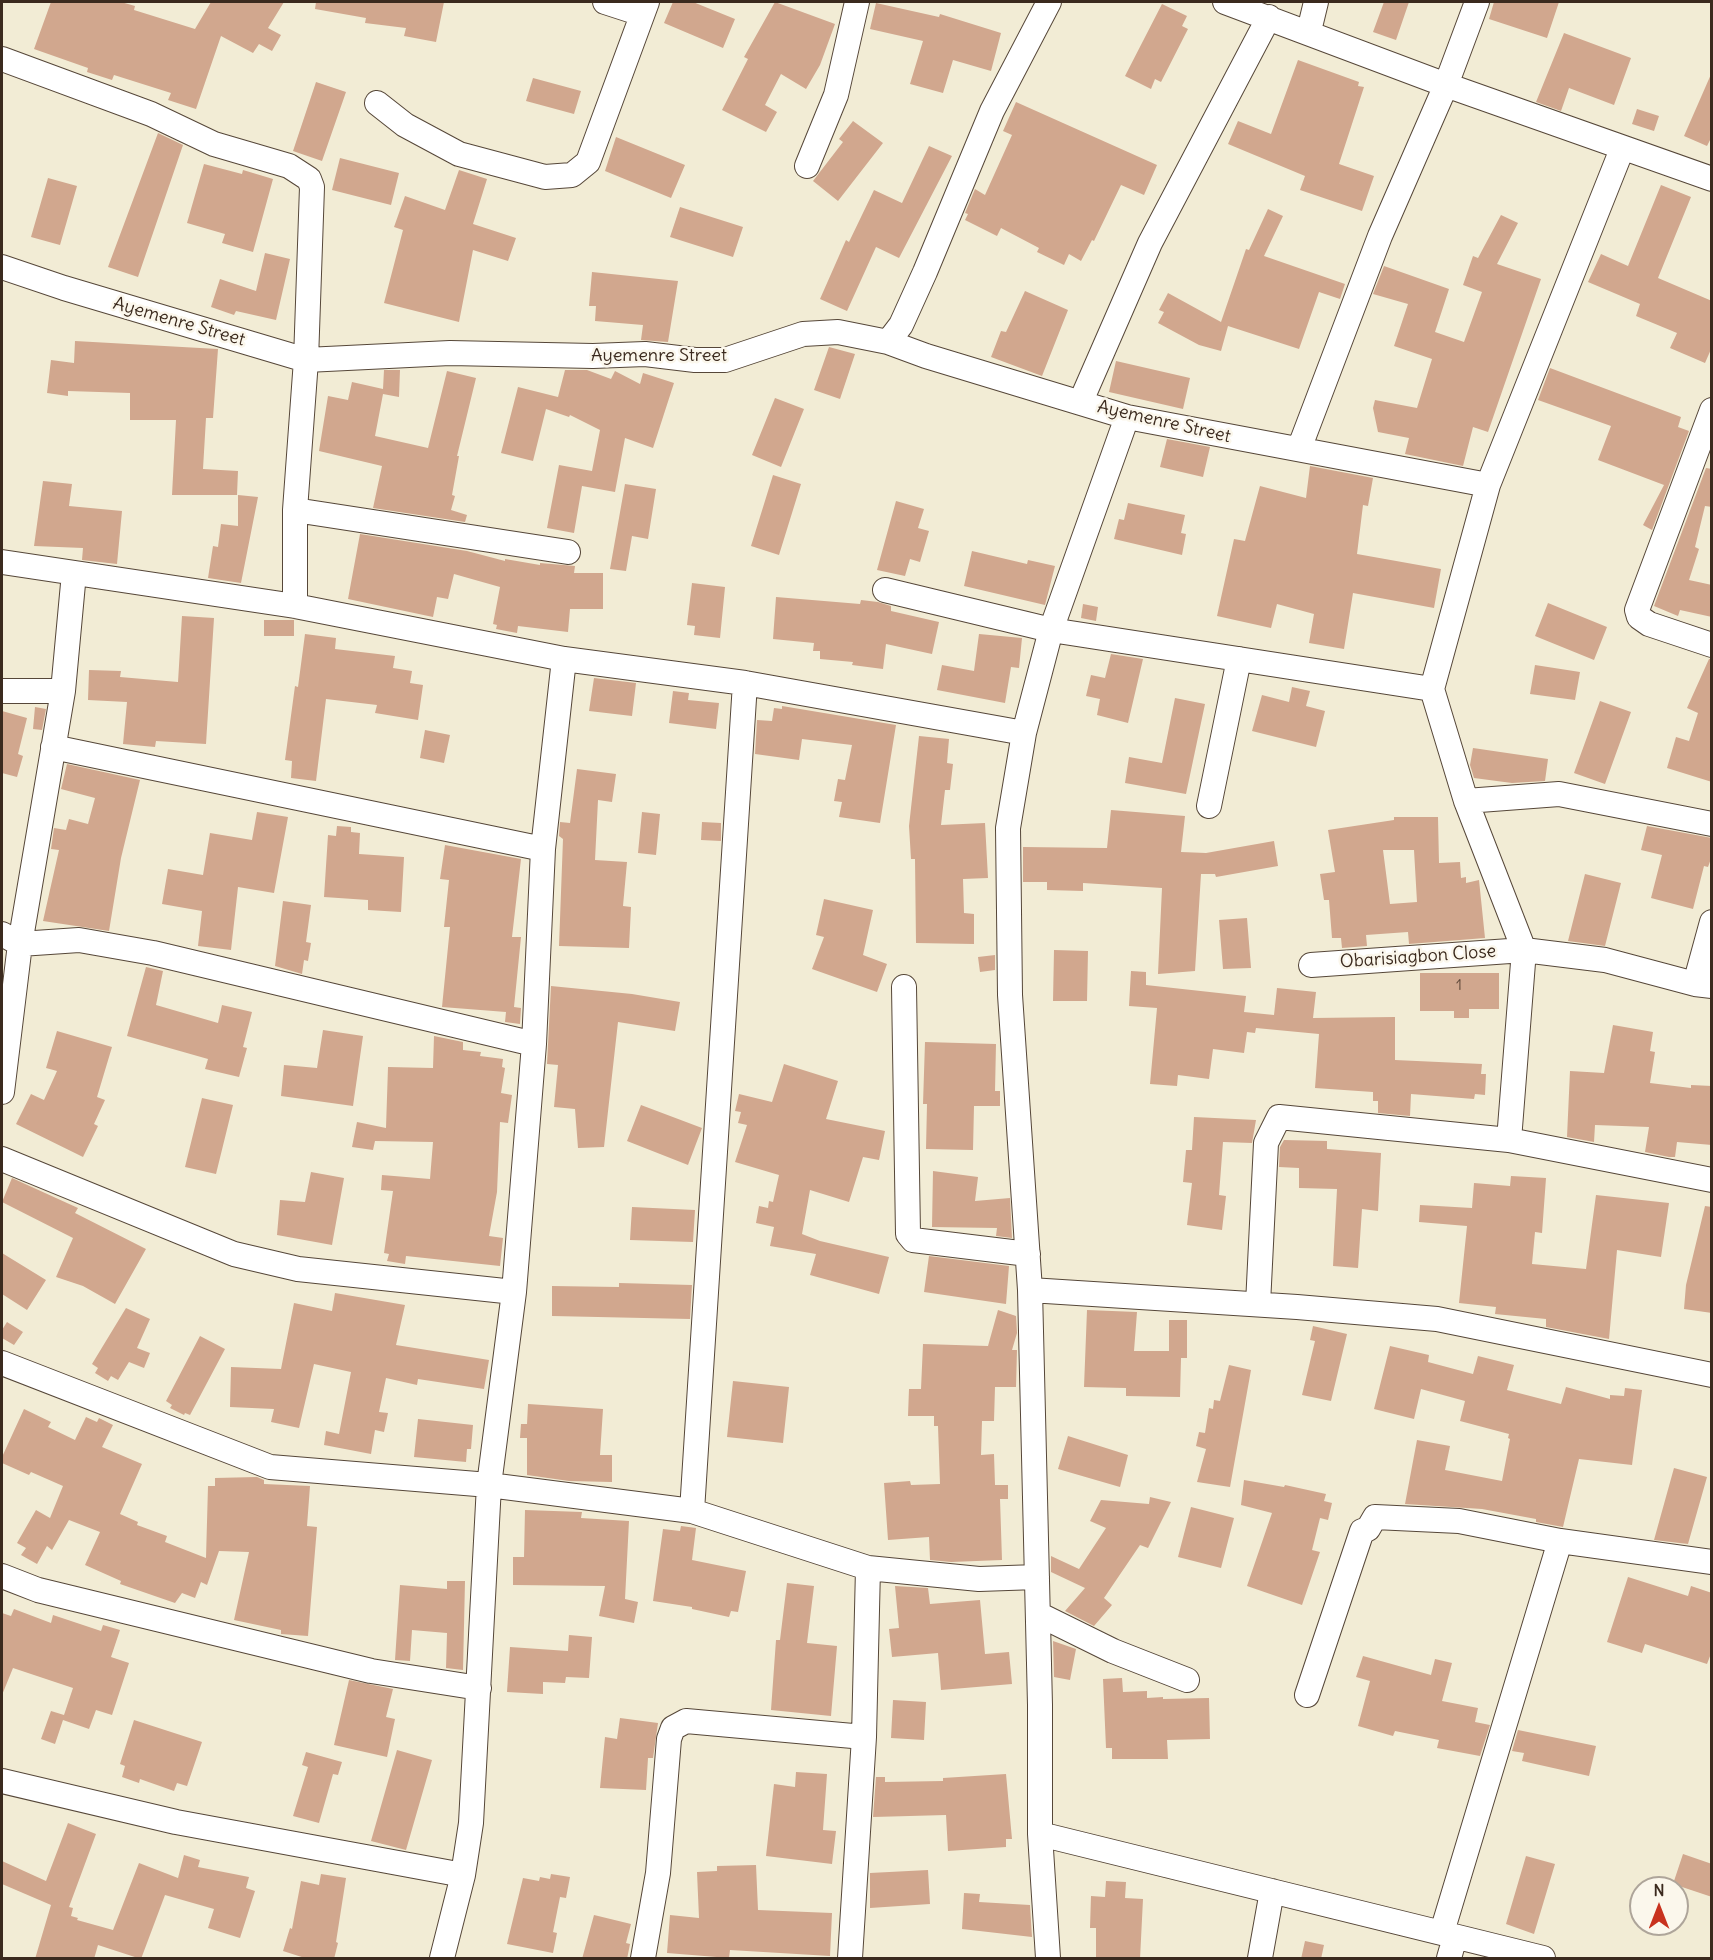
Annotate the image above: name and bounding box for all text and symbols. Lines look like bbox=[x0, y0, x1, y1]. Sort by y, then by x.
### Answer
street label: Ayemenre Street bbox=[111, 293, 247, 351]
street label: Ayemenre Street bbox=[591, 345, 727, 367]
street label: Ayemenre Street bbox=[1095, 396, 1233, 448]
street label: Obarisiagbon Close bbox=[1339, 941, 1497, 973]
house number: 1 bbox=[1456, 977, 1462, 995]
north arrow bbox=[1629, 1876, 1689, 1936]
text: N bbox=[1653, 1880, 1665, 1900]

